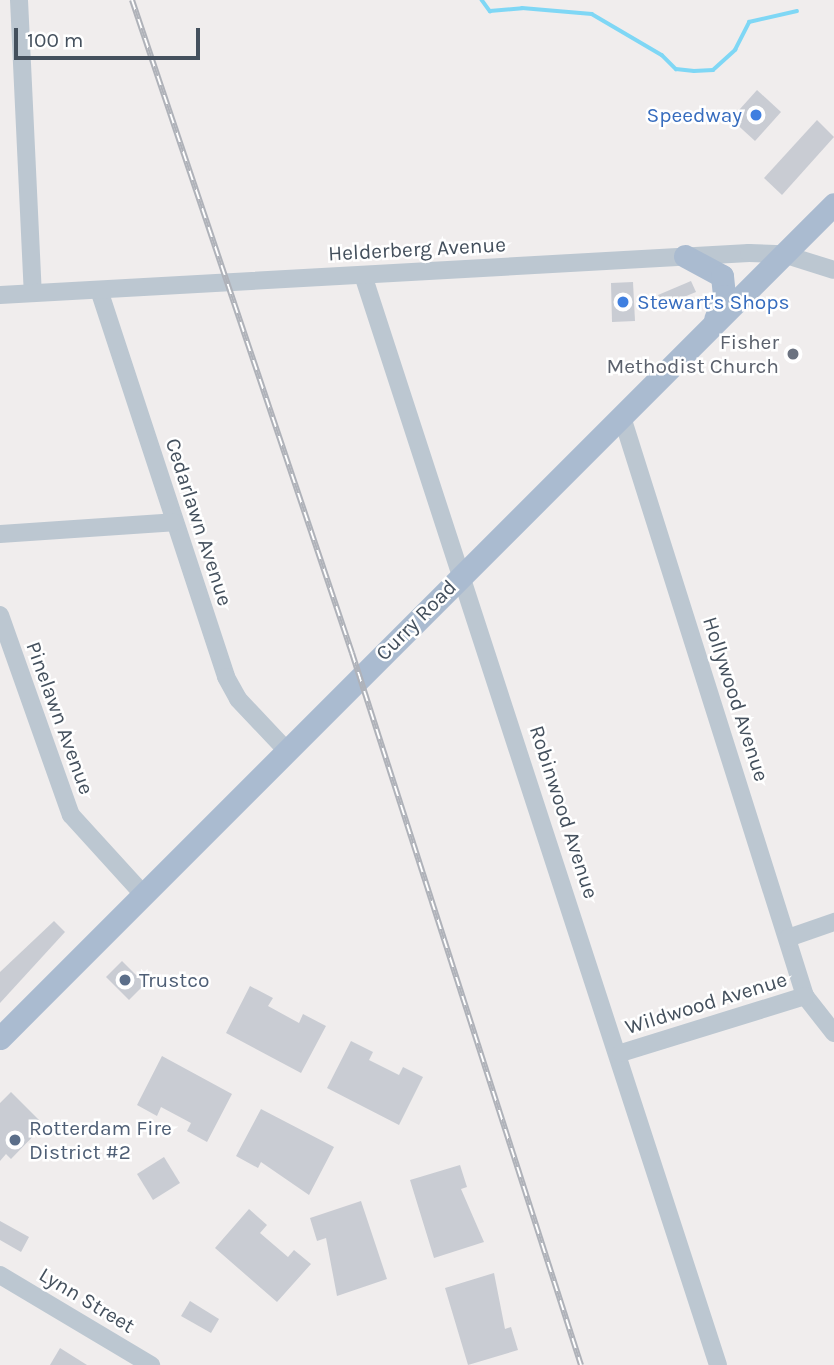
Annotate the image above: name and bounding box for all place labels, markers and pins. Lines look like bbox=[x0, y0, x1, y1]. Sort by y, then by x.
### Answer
place label: Speedway bbox=[646, 102, 742, 128]
marker: Speedway bbox=[748, 107, 764, 123]
place label: Stewart's Shops bbox=[637, 289, 790, 315]
marker: Stewart's Shops bbox=[615, 294, 631, 310]
place label: Fisher Methodist Church bbox=[606, 329, 779, 379]
marker: Fisher Methodist Church bbox=[785, 346, 801, 362]
place label: Trustco bbox=[139, 967, 210, 993]
marker: Trustco bbox=[117, 972, 133, 988]
place label: Rotterdam Fire District #2 bbox=[29, 1115, 172, 1165]
marker: Rotterdam Fire District #2 bbox=[7, 1132, 23, 1148]

